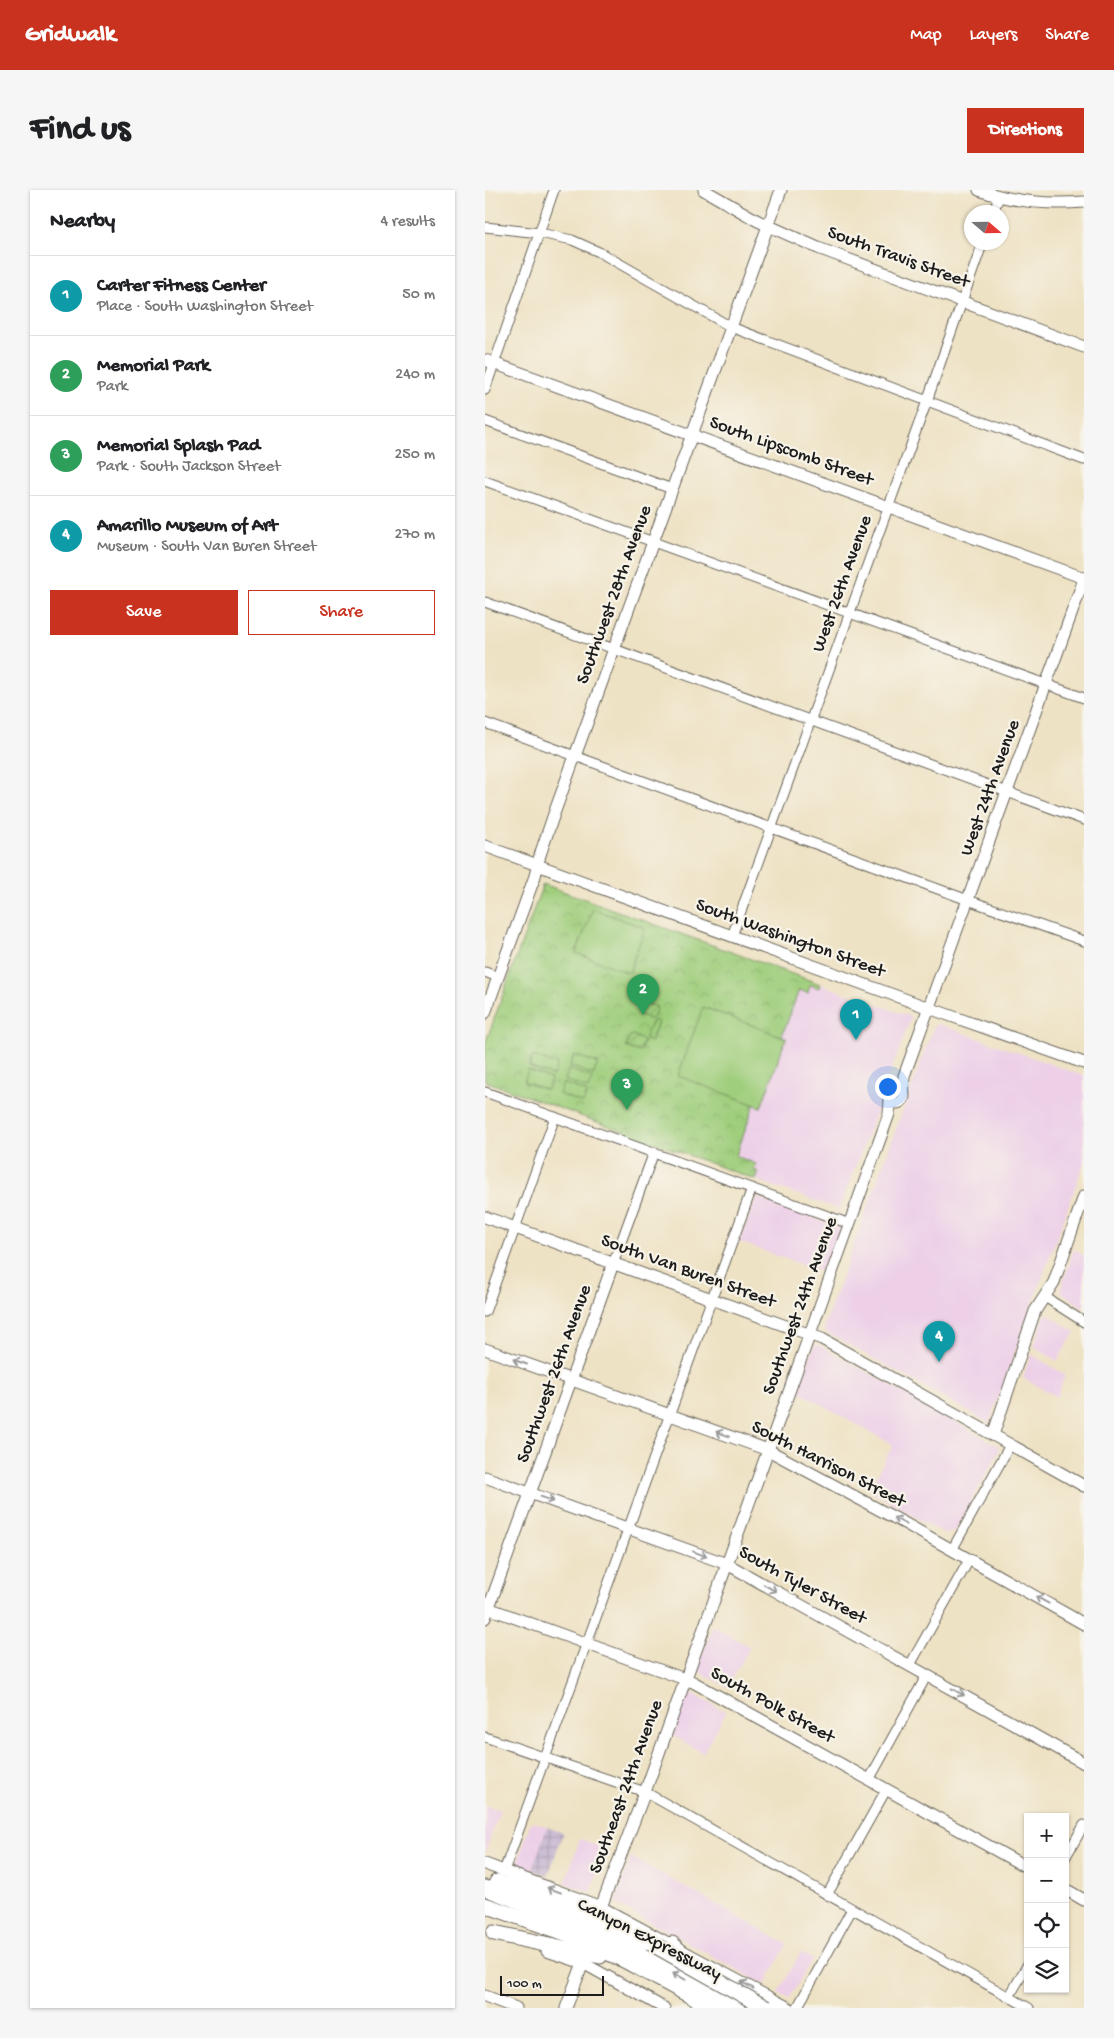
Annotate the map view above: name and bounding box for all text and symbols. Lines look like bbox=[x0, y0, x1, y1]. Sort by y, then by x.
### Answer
text: Gridwalk bbox=[25, 21, 116, 50]
text: Map bbox=[910, 25, 942, 46]
text: Layers bbox=[970, 25, 1017, 46]
text: Share bbox=[1045, 25, 1089, 46]
button: Directions bbox=[967, 108, 1084, 153]
text: Find us bbox=[30, 110, 130, 151]
north arrow bbox=[964, 205, 1009, 250]
text: Nearby bbox=[50, 210, 115, 235]
text: 4 results bbox=[380, 213, 435, 232]
street label: South Travis Street bbox=[824, 222, 974, 295]
text: Carter Fitness Center bbox=[97, 275, 266, 298]
text: 1 bbox=[63, 286, 69, 305]
text: 50 m bbox=[402, 286, 435, 305]
text: Place · South Washington Street bbox=[97, 298, 313, 317]
text: Memorial Park bbox=[97, 355, 210, 378]
text: 2 bbox=[62, 366, 70, 385]
text: 240 m bbox=[395, 366, 435, 385]
text: Park bbox=[97, 378, 128, 397]
street label: South Lipscomb Street bbox=[706, 412, 878, 493]
text: Memorial Splash Pad bbox=[97, 435, 260, 458]
text: 3 bbox=[62, 446, 70, 465]
text: 250 m bbox=[395, 446, 435, 465]
text: Park · South Jackson Street bbox=[97, 458, 280, 477]
street label: Southwest 28th Avenue bbox=[572, 502, 658, 688]
street label: West 26th Avenue bbox=[808, 512, 878, 655]
text: Amarillo Museum of Art bbox=[97, 515, 278, 538]
text: 4 bbox=[62, 526, 70, 545]
text: 270 m bbox=[395, 526, 435, 545]
text: Museum · South Van Buren Street bbox=[97, 538, 316, 557]
button: Save bbox=[50, 590, 238, 635]
button: Share bbox=[248, 590, 435, 635]
street label: West 24th Avenue bbox=[956, 717, 1026, 859]
street label: South Washington Street bbox=[692, 894, 890, 985]
pin: 2 bbox=[627, 974, 659, 1015]
pin: 1 bbox=[840, 999, 872, 1040]
pin: 3 bbox=[611, 1069, 643, 1110]
your location bbox=[875, 1074, 901, 1100]
street label: Southwest 24th Avenue bbox=[758, 1214, 844, 1398]
street label: South Van Buren Street bbox=[598, 1230, 781, 1315]
street label: Southwest 26th Avenue bbox=[512, 1282, 598, 1466]
pin: 4 bbox=[923, 1321, 955, 1362]
one-way arrow bbox=[513, 1356, 529, 1366]
street label: South Harrison Street bbox=[747, 1416, 911, 1515]
one-way arrow bbox=[716, 1429, 731, 1438]
one-way arrow bbox=[539, 1495, 555, 1505]
one-way arrow bbox=[892, 1516, 907, 1526]
street label: South Tyler Street bbox=[734, 1541, 872, 1632]
one-way arrow bbox=[692, 1550, 708, 1559]
one-way arrow bbox=[762, 1583, 776, 1593]
one-way arrow bbox=[1035, 1595, 1049, 1605]
street label: South Polk Street bbox=[706, 1662, 840, 1751]
one-way arrow bbox=[950, 1688, 964, 1698]
street label: Southeast 24th Avenue bbox=[585, 1697, 669, 1877]
map controls bbox=[1024, 1813, 1069, 1993]
button: + bbox=[1024, 1813, 1069, 1858]
button: − bbox=[1024, 1858, 1069, 1903]
one-way arrow bbox=[547, 1885, 562, 1894]
street label: Canyon Expressway bbox=[573, 1894, 726, 1987]
button: locate bbox=[1024, 1903, 1069, 1948]
button: layers bbox=[1024, 1948, 1069, 1993]
one-way arrow bbox=[672, 1970, 686, 1980]
scale bar bbox=[500, 1973, 604, 1996]
text: 100 m bbox=[507, 1976, 542, 1993]
one-way arrow bbox=[740, 1979, 754, 1989]

